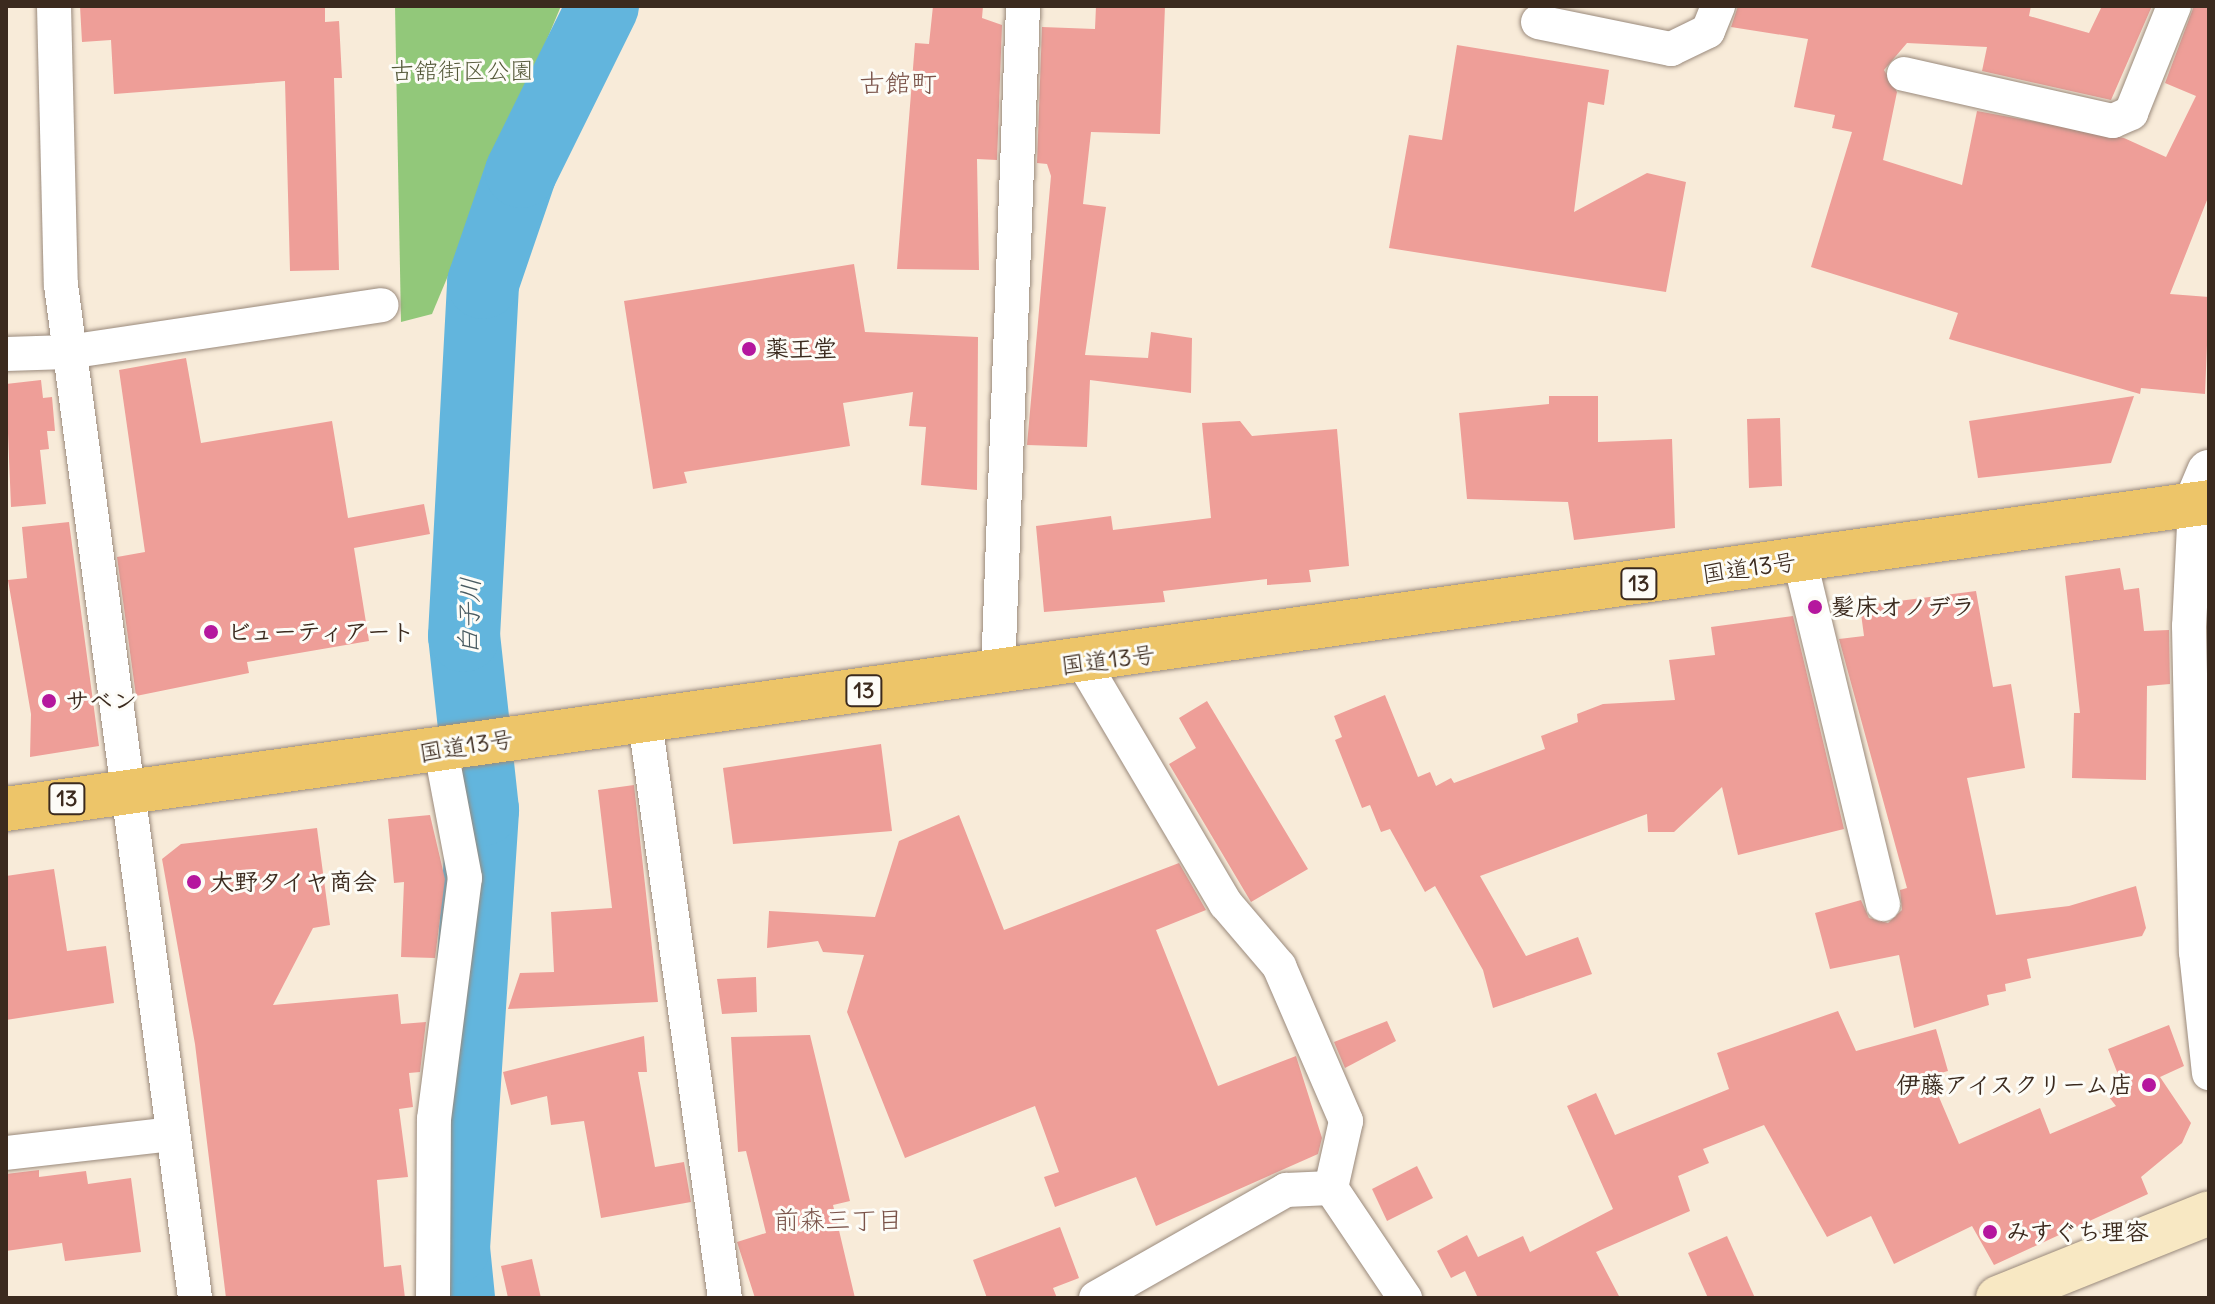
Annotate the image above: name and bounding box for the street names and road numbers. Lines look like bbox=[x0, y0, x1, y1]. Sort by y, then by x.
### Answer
street label: 国道13号 bbox=[1700, 547, 1798, 589]
road number: 13 bbox=[1619, 566, 1659, 602]
street label: 国道13号 bbox=[1059, 640, 1157, 680]
road number: 13 bbox=[844, 673, 884, 709]
street label: 国道13号 bbox=[417, 724, 515, 768]
road number: 13 bbox=[47, 781, 87, 817]

